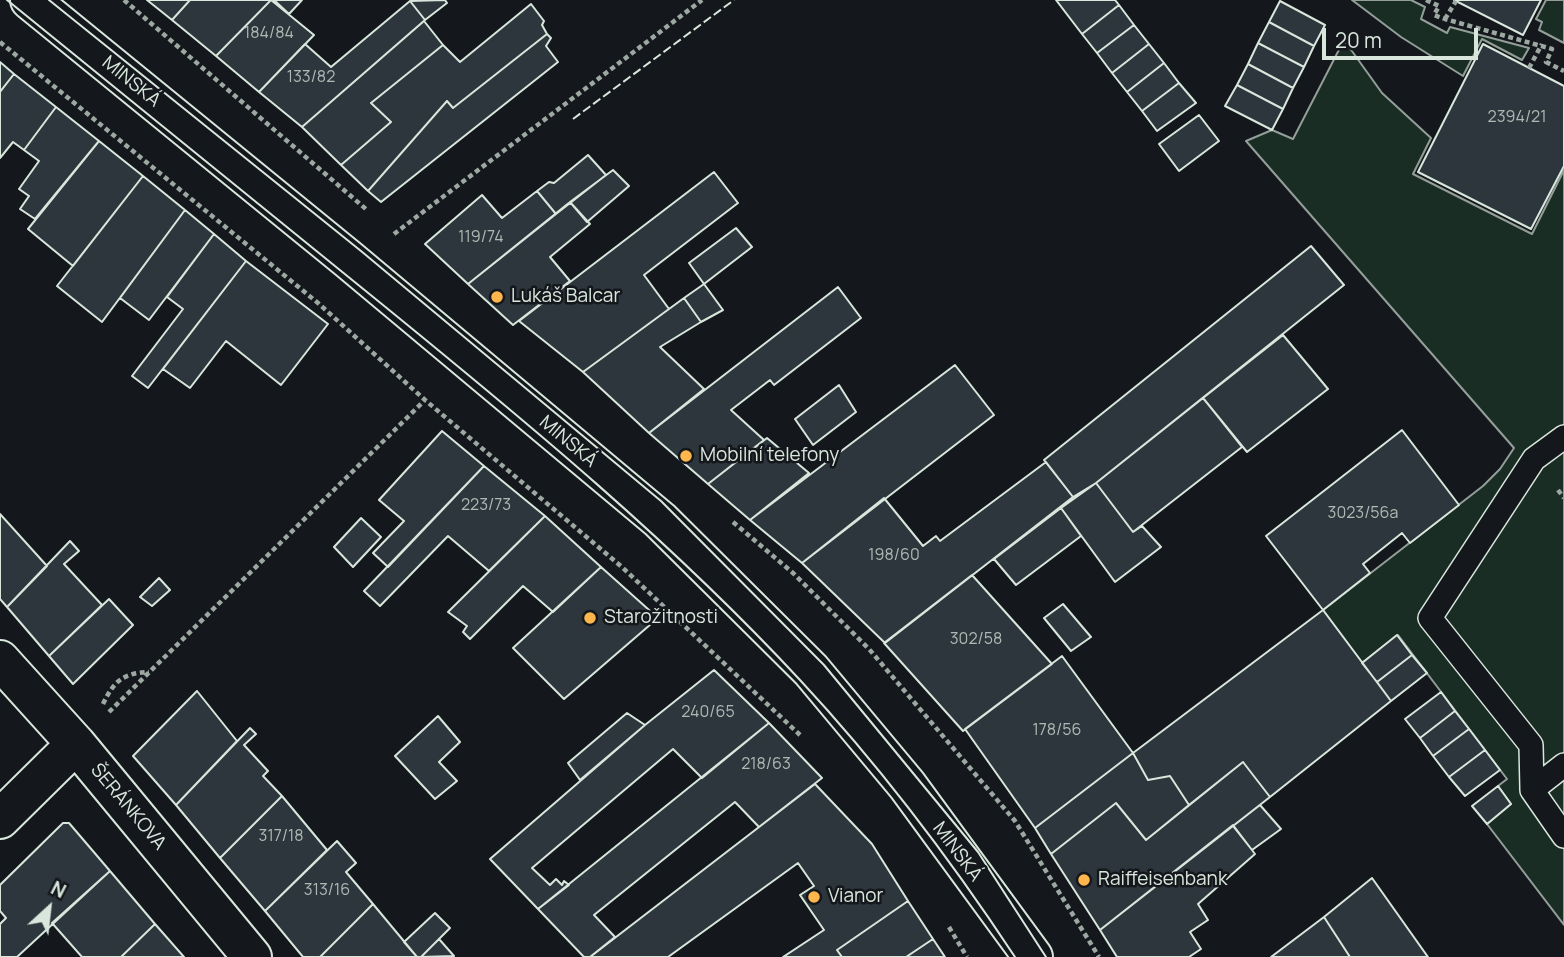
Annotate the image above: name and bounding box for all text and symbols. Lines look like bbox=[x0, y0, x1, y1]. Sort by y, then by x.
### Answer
scale bar bbox=[1326, 14, 1482, 58]
house number: 184/84 bbox=[244, 24, 294, 44]
text: 20 m bbox=[1335, 26, 1382, 54]
street label: MINSKÁ bbox=[97, 52, 165, 112]
house number: 133/82 bbox=[287, 68, 335, 88]
house number: 2394/21 bbox=[1488, 108, 1546, 128]
house number: 119/74 bbox=[458, 228, 504, 248]
place label: Lukáš Balcar bbox=[511, 286, 620, 308]
marker: Lukáš Balcar bbox=[489, 289, 505, 305]
street label: MINSKÁ bbox=[534, 411, 602, 473]
place label: Mobilní telefony bbox=[700, 445, 839, 467]
marker: Mobilní telefony bbox=[678, 448, 694, 464]
house number: 223/73 bbox=[461, 496, 511, 516]
house number: 3023/56a bbox=[1328, 504, 1398, 524]
house number: 198/60 bbox=[868, 546, 920, 566]
place label: Starožitnosti bbox=[604, 607, 718, 629]
marker: Starožitnosti bbox=[582, 610, 598, 626]
house number: 302/58 bbox=[950, 630, 1002, 650]
house number: 240/65 bbox=[681, 703, 735, 723]
house number: 178/56 bbox=[1033, 721, 1081, 741]
house number: 218/63 bbox=[741, 755, 791, 775]
street label: ŠERÁNKOVA bbox=[85, 759, 171, 855]
street label: MINSKÁ bbox=[927, 818, 987, 886]
house number: 317/18 bbox=[259, 827, 303, 847]
place label: Raiffeisenbank bbox=[1098, 869, 1227, 891]
marker: Raiffeisenbank bbox=[1076, 872, 1092, 888]
north arrow bbox=[14, 873, 84, 943]
text: N bbox=[47, 875, 71, 904]
house number: 313/16 bbox=[304, 881, 350, 901]
place label: Vianor bbox=[828, 886, 883, 908]
marker: Vianor bbox=[806, 889, 822, 905]

